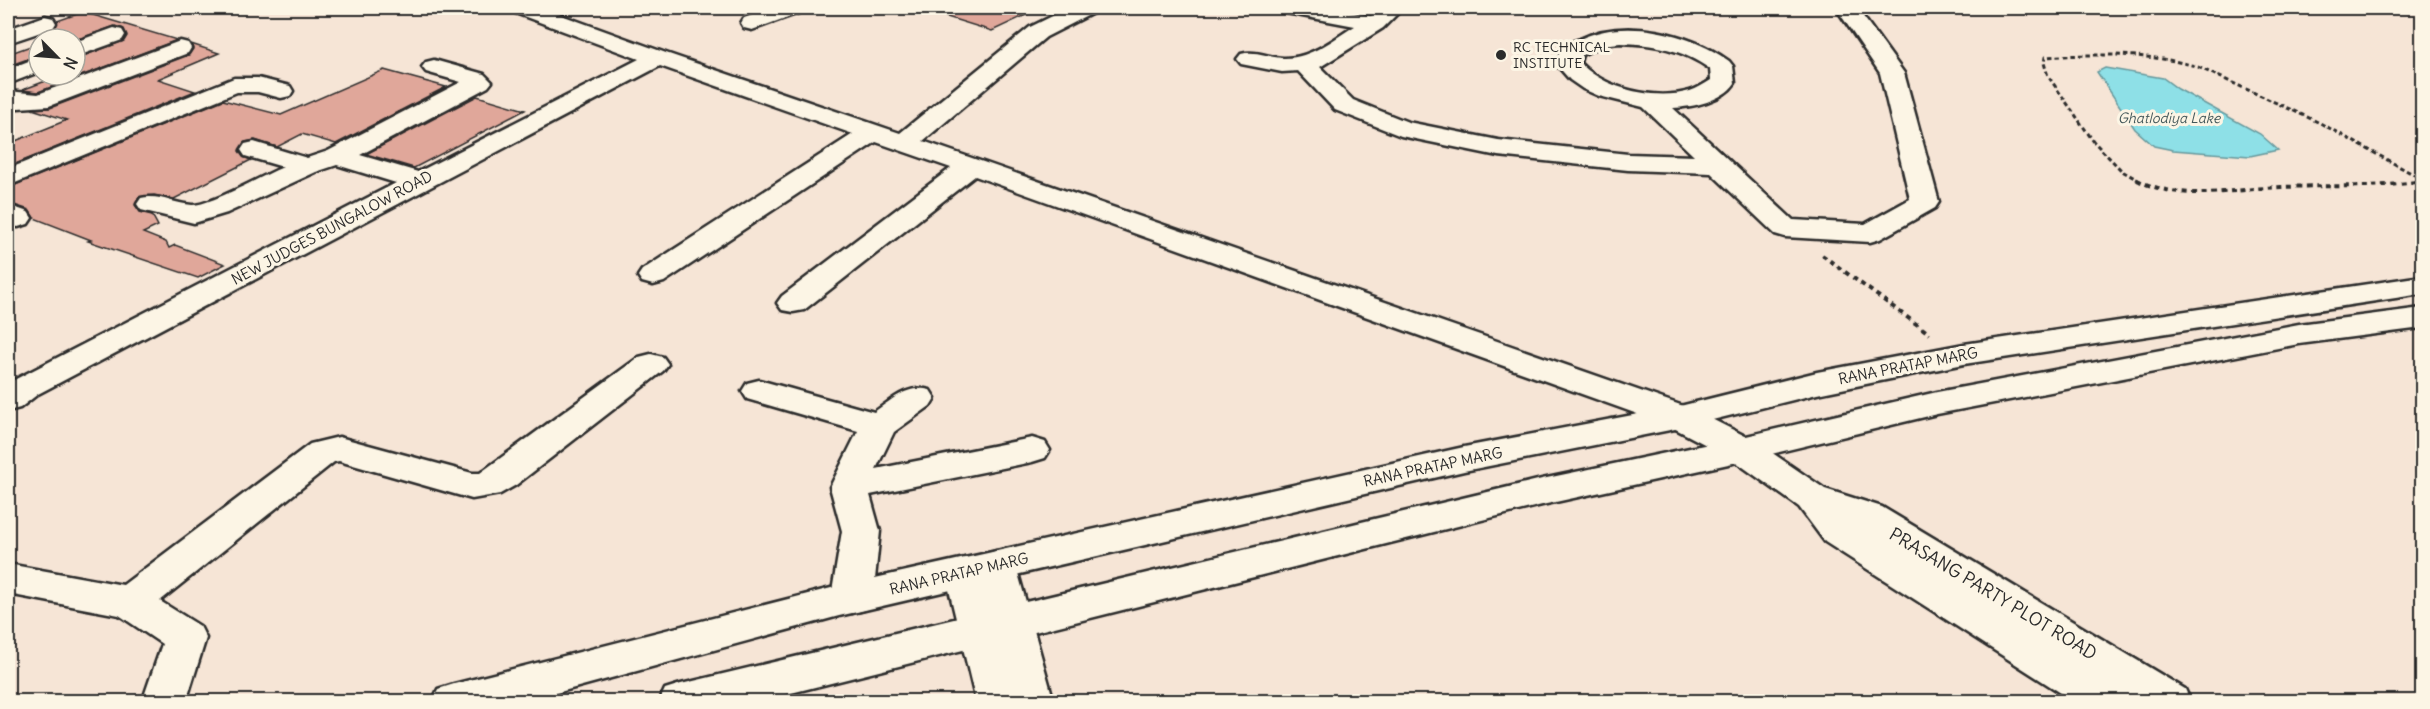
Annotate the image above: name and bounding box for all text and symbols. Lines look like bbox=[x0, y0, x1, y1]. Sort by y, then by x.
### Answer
north arrow bbox=[27, 27, 87, 87]
place label: RC TECHNICAL INSTITUTE bbox=[1513, 38, 1611, 72]
marker: RC TECHNICAL INSTITUTE bbox=[1494, 48, 1508, 62]
text: N bbox=[59, 54, 82, 73]
water label: Ghatlodiya Lake bbox=[2118, 109, 2222, 127]
street label: NEW JUDGES BUNGALOW ROAD bbox=[228, 166, 436, 289]
street label: RANA PRATAP MARG bbox=[1837, 343, 1979, 388]
street label: RANA PRATAP MARG bbox=[1362, 442, 1504, 491]
street label: PRASANG PARTY PLOT ROAD bbox=[1885, 522, 2101, 665]
street label: RANA PRATAP MARG bbox=[888, 548, 1030, 599]

